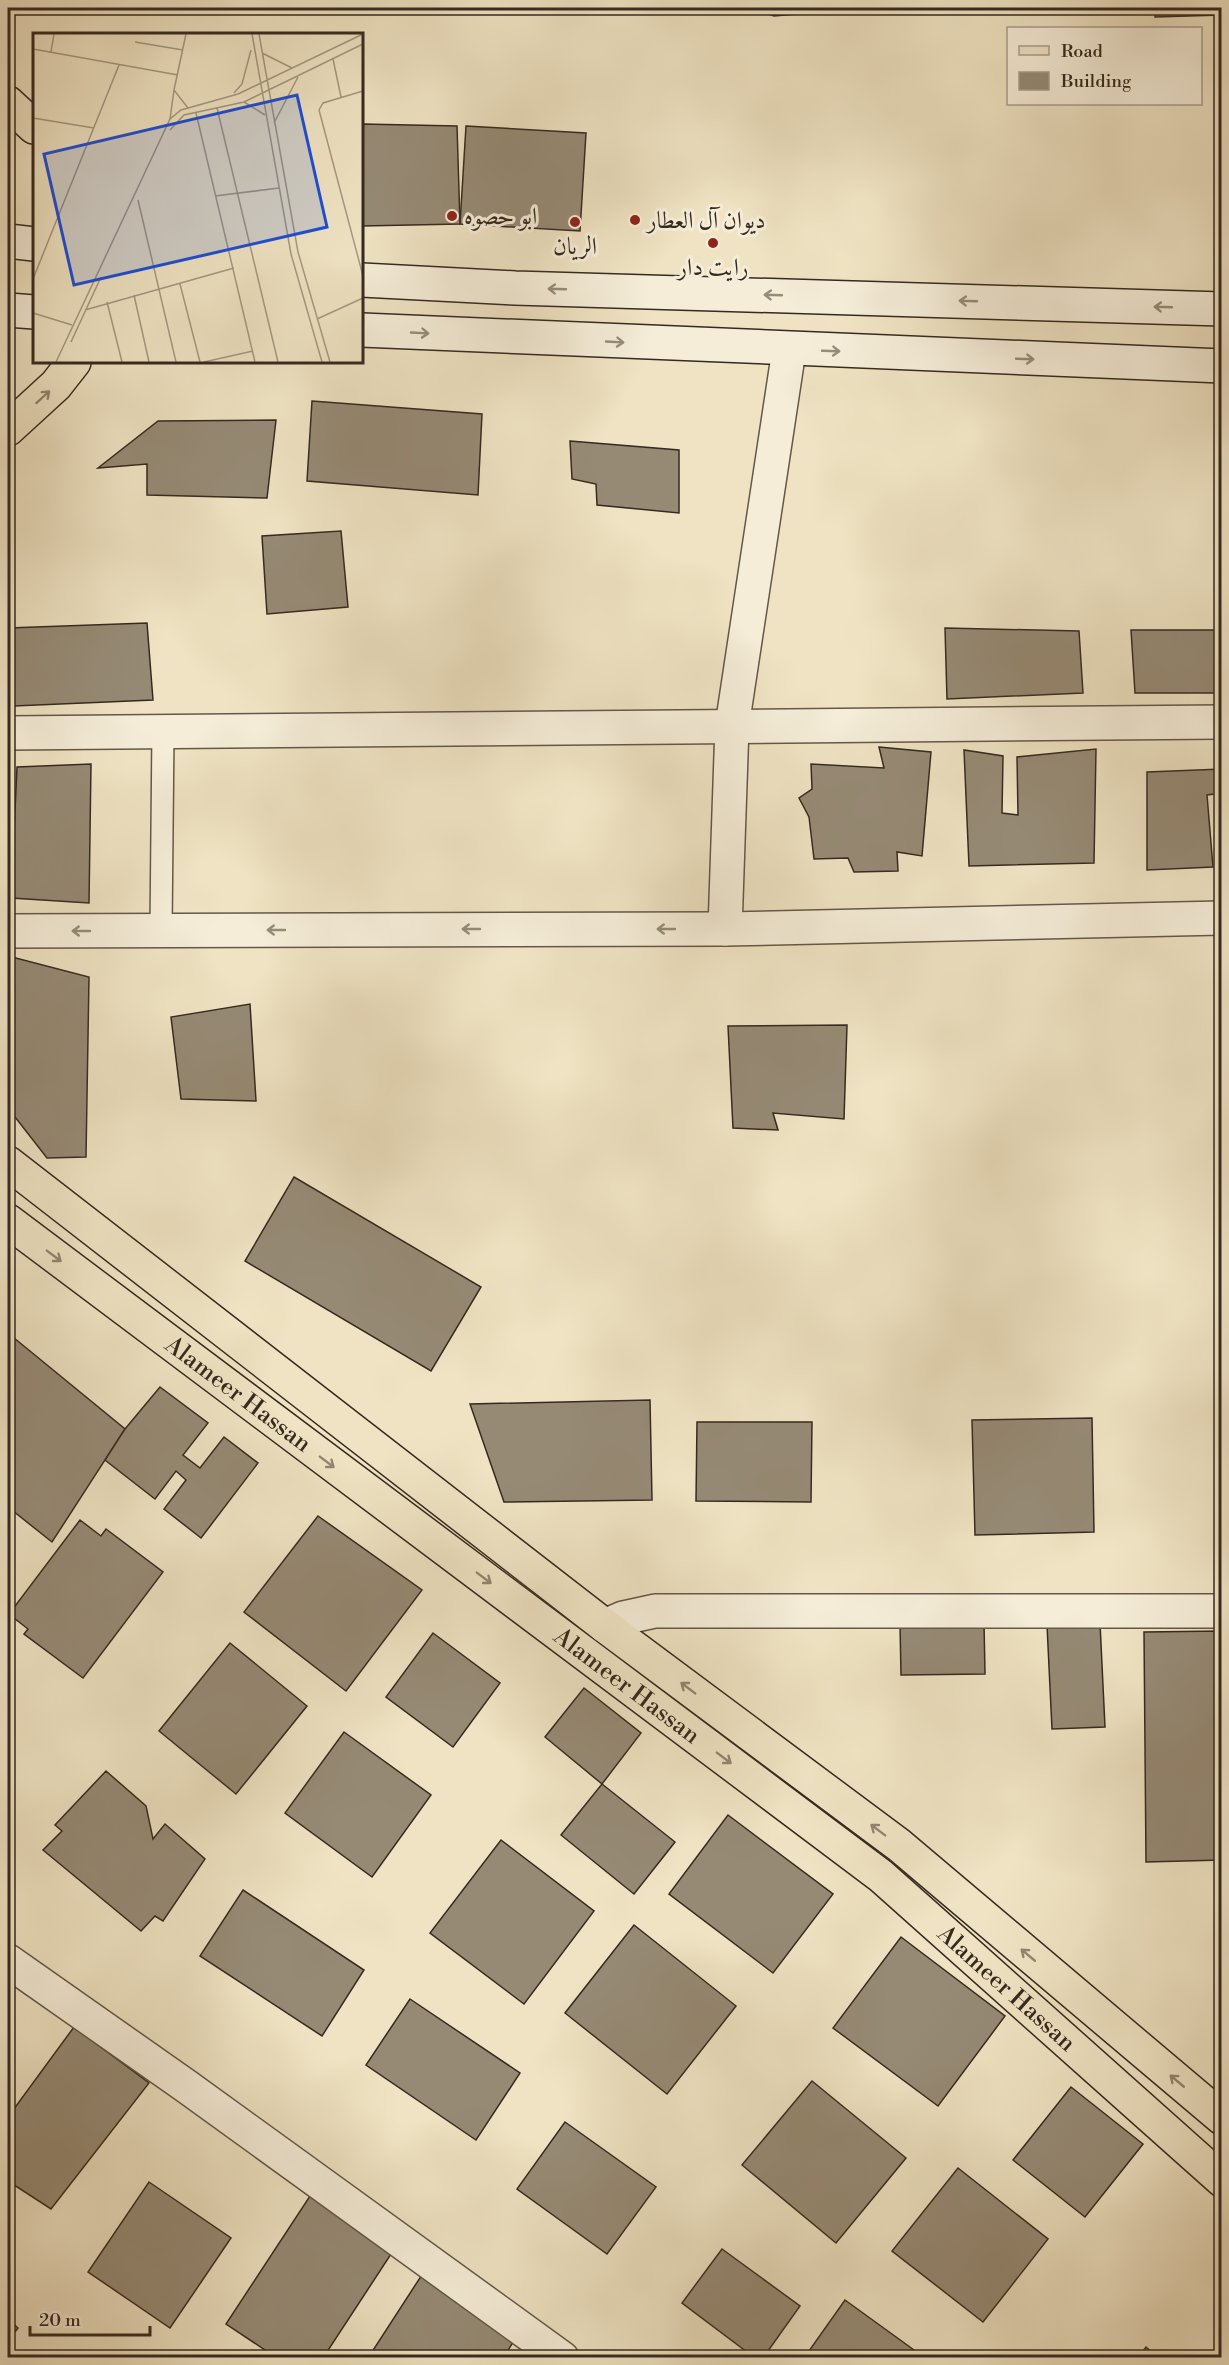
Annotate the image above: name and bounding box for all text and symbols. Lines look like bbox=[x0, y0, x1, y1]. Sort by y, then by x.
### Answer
legend bbox=[1007, 27, 1202, 105]
inset map bbox=[33, 33, 363, 363]
text: Road bbox=[1061, 40, 1104, 63]
text: Building bbox=[1060, 70, 1132, 93]
place label: ابو حصوه bbox=[464, 202, 537, 232]
place label: ديوان آل العطار bbox=[645, 206, 766, 236]
marker: ابو حصوه bbox=[445, 209, 459, 223]
marker: ديوان آل العطار bbox=[628, 213, 642, 227]
marker: الريان bbox=[568, 215, 582, 229]
place label: الريان bbox=[553, 232, 597, 262]
marker: رايت دار bbox=[706, 236, 720, 250]
place label: رايت دار bbox=[676, 253, 748, 283]
one-way arrow bbox=[548, 283, 568, 295]
one-way arrow bbox=[764, 290, 784, 301]
one-way arrow bbox=[959, 296, 979, 307]
one-way arrow bbox=[1154, 301, 1174, 313]
one-way arrow bbox=[409, 327, 429, 339]
one-way arrow bbox=[604, 336, 624, 347]
one-way arrow bbox=[820, 346, 840, 357]
one-way arrow bbox=[1015, 353, 1035, 364]
one-way arrow bbox=[35, 390, 50, 404]
one-way arrow bbox=[462, 923, 482, 935]
one-way arrow bbox=[657, 923, 677, 935]
one-way arrow bbox=[267, 924, 287, 936]
one-way arrow bbox=[72, 925, 92, 937]
one-way arrow bbox=[46, 1250, 62, 1262]
street label: Alameer Hassan bbox=[158, 1329, 317, 1459]
one-way arrow bbox=[319, 1455, 335, 1468]
one-way arrow bbox=[475, 1572, 491, 1585]
street label: Alameer Hassan bbox=[547, 1621, 706, 1751]
one-way arrow bbox=[681, 1682, 697, 1694]
one-way arrow bbox=[715, 1752, 731, 1765]
one-way arrow bbox=[871, 1824, 887, 1836]
street label: Alameer Hassan bbox=[930, 1919, 1082, 2058]
one-way arrow bbox=[1020, 1948, 1036, 1961]
one-way arrow bbox=[1169, 2074, 1185, 2087]
scale bar bbox=[30, 2299, 150, 2337]
text: 20 m bbox=[39, 2309, 81, 2332]

